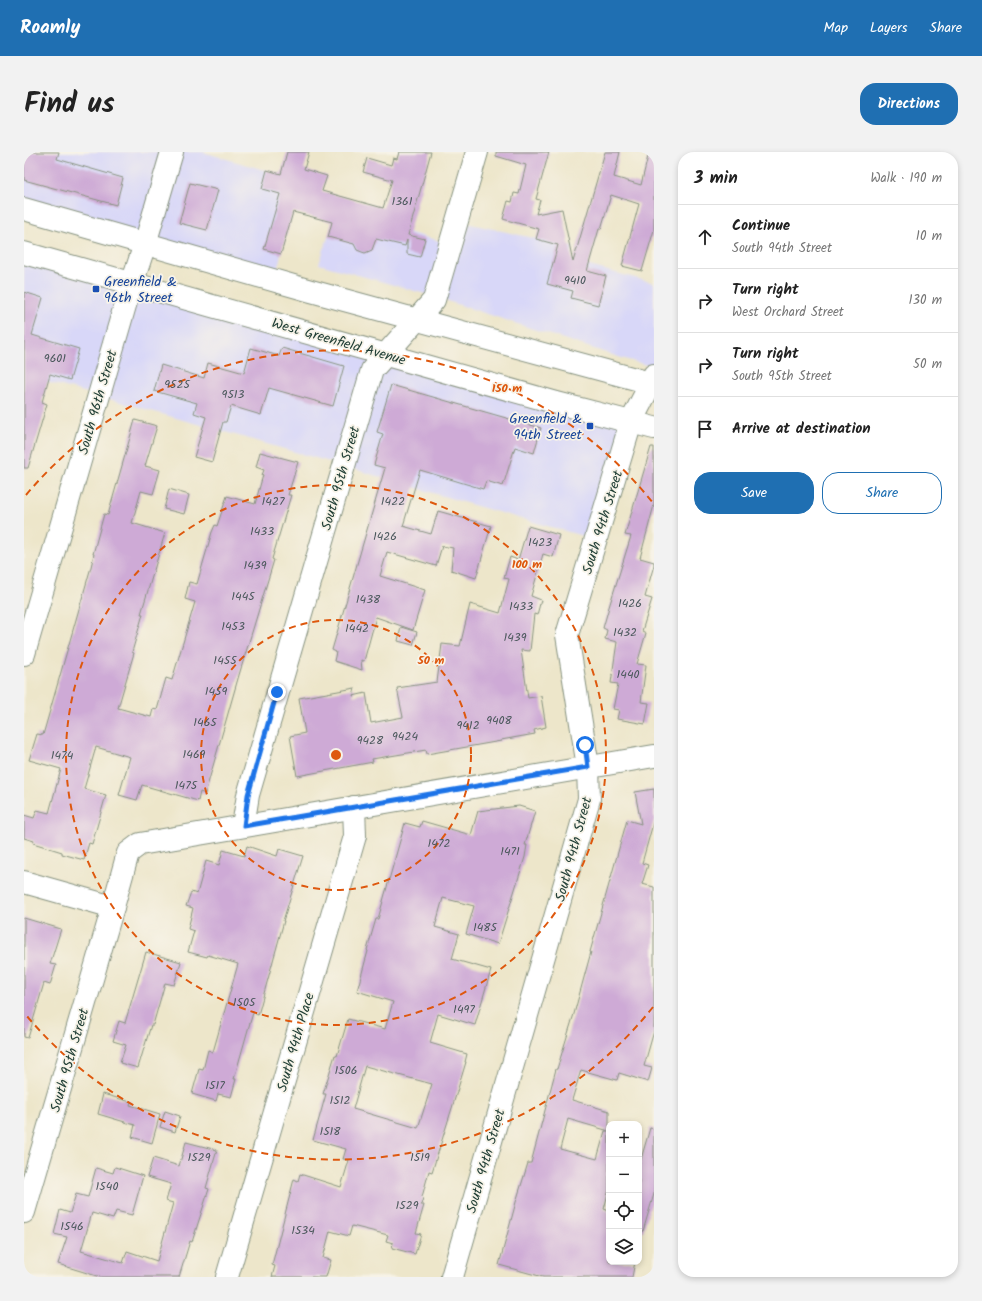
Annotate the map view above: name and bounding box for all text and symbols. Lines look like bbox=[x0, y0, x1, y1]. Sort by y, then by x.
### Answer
text: Roamly bbox=[20, 13, 80, 43]
text: Map bbox=[824, 17, 848, 39]
text: Layers bbox=[870, 17, 908, 39]
text: Share bbox=[930, 17, 962, 39]
text: Find us bbox=[24, 82, 115, 127]
button: Directions bbox=[860, 83, 958, 125]
text: 3 min bbox=[694, 165, 738, 192]
text: Walk · 190 m bbox=[870, 168, 942, 189]
house number: 1361 bbox=[391, 192, 413, 211]
text: Continue bbox=[732, 214, 790, 238]
icon: ahead bbox=[694, 226, 716, 248]
text: 10 m bbox=[916, 226, 942, 247]
text: South 94th Street bbox=[732, 238, 832, 259]
place label: Greenfield & 96th Street bbox=[104, 271, 177, 309]
house number: 9410 bbox=[564, 271, 586, 290]
text: Turn right bbox=[732, 278, 799, 302]
marker: Greenfield & 96th Street bbox=[91, 284, 101, 294]
icon: right bbox=[694, 290, 716, 312]
text: 130 m bbox=[908, 290, 942, 311]
text: West Orchard Street bbox=[732, 302, 844, 323]
street label: West Greenfield Avenue bbox=[269, 312, 409, 372]
text: Turn right bbox=[732, 342, 799, 366]
street label: South 96th Street bbox=[73, 347, 124, 457]
house number: 9601 bbox=[44, 349, 66, 368]
icon: right bbox=[694, 354, 716, 376]
text: 50 m bbox=[913, 354, 942, 375]
text: South 95th Street bbox=[732, 366, 832, 387]
house number: 9525 bbox=[164, 375, 191, 394]
text: 150 m bbox=[492, 379, 522, 398]
house number: 9513 bbox=[222, 385, 245, 404]
place label: Greenfield & 94th Street bbox=[509, 408, 583, 446]
text: Arrive at destination bbox=[732, 417, 871, 441]
icon: arrive bbox=[694, 418, 716, 440]
marker: Greenfield & 94th Street bbox=[585, 421, 595, 431]
street label: South 95th Street bbox=[316, 423, 367, 533]
street label: South 94th Street bbox=[577, 467, 629, 577]
button: Save bbox=[694, 472, 814, 514]
button: Share bbox=[822, 472, 942, 514]
house number: 1427 bbox=[262, 492, 285, 511]
house number: 1422 bbox=[381, 492, 405, 511]
house number: 1433 bbox=[250, 522, 274, 541]
house number: 1426 bbox=[373, 527, 397, 546]
house number: 1423 bbox=[528, 533, 552, 552]
text: 100 m bbox=[512, 555, 542, 574]
house number: 1439 bbox=[243, 556, 267, 575]
house number: 1445 bbox=[231, 587, 256, 606]
house number: 1438 bbox=[356, 590, 381, 609]
house number: 1426 bbox=[618, 594, 642, 613]
house number: 1433 bbox=[509, 597, 533, 616]
house number: 1453 bbox=[221, 617, 245, 636]
house number: 1442 bbox=[345, 619, 369, 638]
house number: 1432 bbox=[613, 623, 637, 642]
house number: 1439 bbox=[503, 628, 527, 647]
house number: 1455 bbox=[213, 651, 238, 670]
text: 50 m bbox=[417, 651, 445, 670]
house number: 1440 bbox=[617, 665, 640, 684]
house number: 1459 bbox=[205, 682, 227, 701]
route end bbox=[268, 683, 286, 701]
house number: 9408 bbox=[486, 711, 513, 730]
house number: 1465 bbox=[193, 713, 218, 732]
house number: 9412 bbox=[456, 716, 480, 735]
house number: 9424 bbox=[392, 727, 418, 746]
house number: 9428 bbox=[357, 731, 384, 750]
route start bbox=[576, 736, 594, 754]
house number: 1469 bbox=[183, 745, 206, 764]
house number: 1474 bbox=[51, 746, 74, 765]
centre of rings bbox=[329, 748, 343, 762]
house number: 1475 bbox=[175, 776, 199, 795]
street label: South 94th Street bbox=[549, 794, 599, 904]
house number: 1472 bbox=[428, 834, 450, 853]
house number: 1471 bbox=[500, 842, 520, 861]
house number: 1485 bbox=[473, 918, 499, 937]
street label: South 94th Place bbox=[271, 989, 321, 1094]
house number: 1505 bbox=[233, 993, 257, 1012]
house number: 1497 bbox=[453, 1000, 475, 1019]
street label: South 95th Street bbox=[45, 1005, 96, 1115]
house number: 1506 bbox=[335, 1061, 357, 1080]
house number: 1517 bbox=[205, 1076, 225, 1095]
house number: 1512 bbox=[330, 1091, 351, 1110]
street label: South 94th Street bbox=[461, 1106, 512, 1216]
map controls bbox=[606, 1121, 642, 1265]
button: + bbox=[606, 1121, 642, 1157]
house number: 1518 bbox=[319, 1122, 341, 1141]
house number: 1529 bbox=[187, 1148, 211, 1167]
house number: 1519 bbox=[410, 1148, 430, 1167]
button: − bbox=[606, 1157, 642, 1193]
house number: 1540 bbox=[96, 1177, 118, 1196]
button: locate bbox=[606, 1193, 642, 1229]
house number: 1529 bbox=[395, 1196, 419, 1215]
house number: 1546 bbox=[60, 1217, 84, 1236]
house number: 1534 bbox=[291, 1221, 315, 1240]
button: layers bbox=[606, 1229, 642, 1265]

